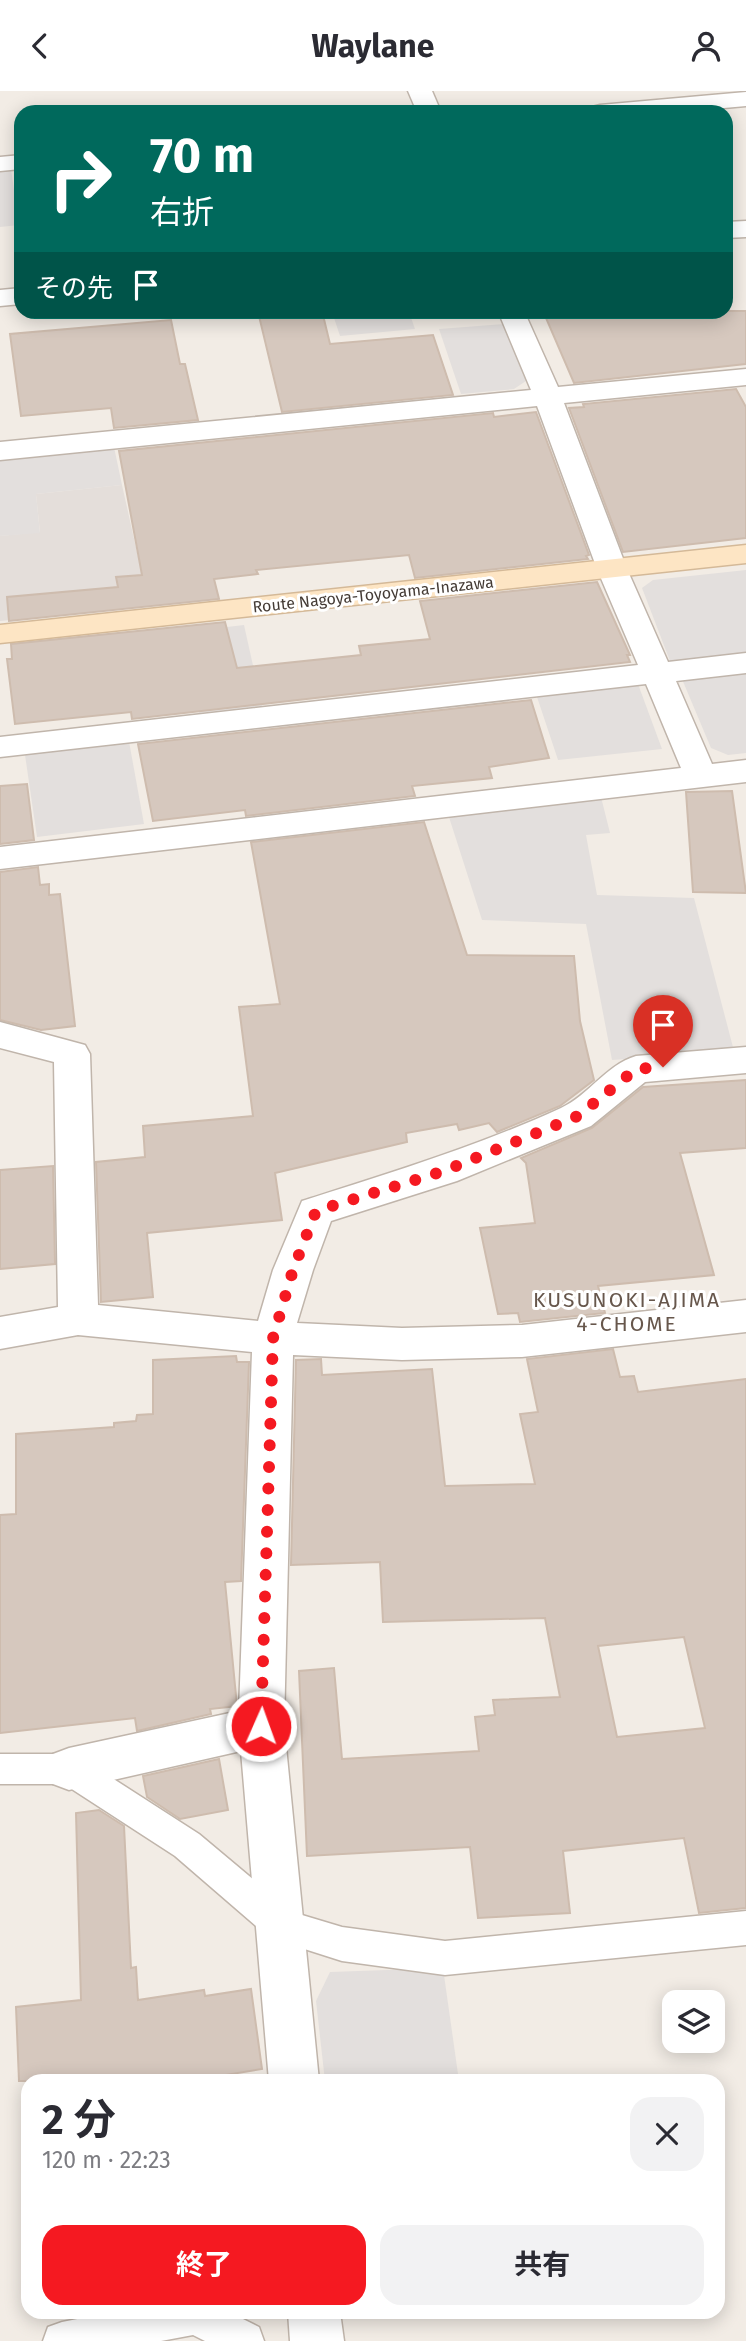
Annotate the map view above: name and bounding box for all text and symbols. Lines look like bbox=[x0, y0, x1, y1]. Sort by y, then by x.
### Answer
icon: back bbox=[21, 27, 59, 65]
text: Waylane bbox=[312, 27, 434, 65]
icon: person bbox=[687, 27, 725, 65]
text: 70 m bbox=[150, 126, 254, 185]
icon: right bbox=[35, 133, 126, 224]
text: 右折 bbox=[150, 193, 214, 231]
icon: arrive bbox=[127, 266, 165, 304]
text: その先 bbox=[35, 273, 113, 304]
street label: Route Nagoya-Toyoyama-Inazawa bbox=[252, 572, 494, 617]
pin bbox=[633, 995, 693, 1067]
icon: arrive bbox=[644, 1006, 682, 1044]
district label: KUSUNOKI-AJIMA 4-CHOME bbox=[533, 1287, 721, 1337]
position arrow bbox=[224, 1689, 298, 1763]
map controls bbox=[662, 1990, 725, 2053]
button: layers bbox=[662, 1990, 725, 2053]
text: 2 分 bbox=[42, 2095, 116, 2145]
button: close bbox=[630, 2097, 704, 2171]
text: 120 m · 22:23 bbox=[42, 2146, 171, 2174]
button: 終了 bbox=[42, 2225, 366, 2305]
button: 共有 bbox=[380, 2225, 704, 2305]

